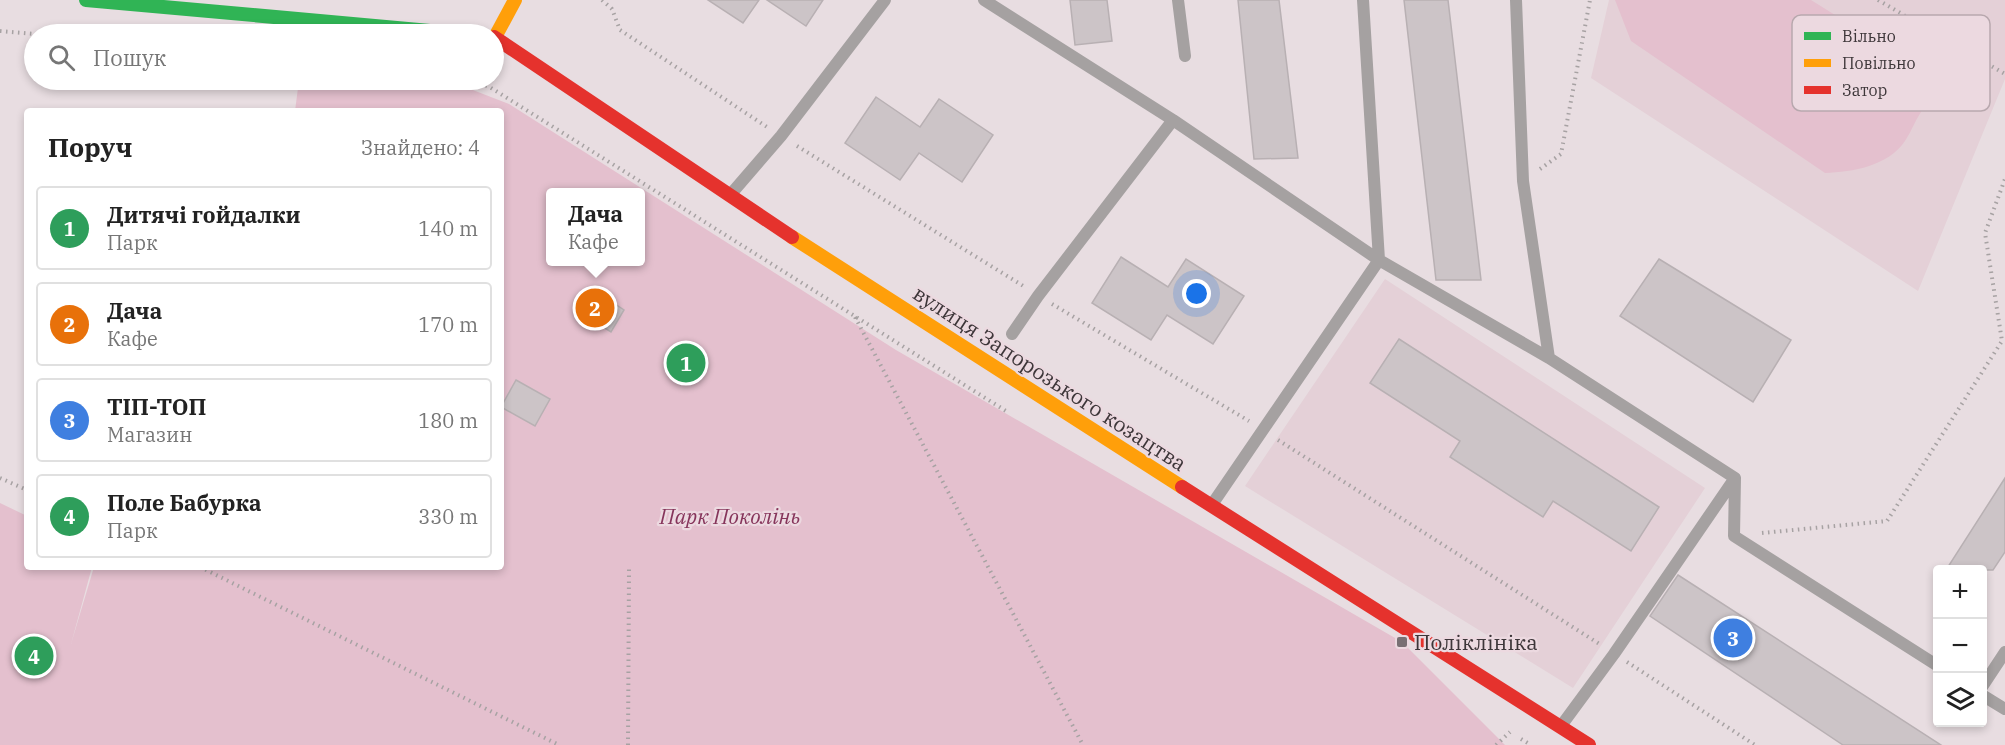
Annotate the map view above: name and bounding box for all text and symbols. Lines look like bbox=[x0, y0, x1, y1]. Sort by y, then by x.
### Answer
legend bbox=[1792, 15, 1990, 111]
search box bbox=[24, 24, 504, 90]
text: Вільно bbox=[1842, 26, 1896, 46]
icon: search bbox=[45, 41, 78, 74]
text: Пошук bbox=[93, 43, 166, 72]
text: Повільно bbox=[1842, 53, 1916, 73]
text: Затор bbox=[1842, 80, 1888, 100]
text: Поруч bbox=[48, 130, 132, 164]
text: Знайдено: 4 bbox=[361, 134, 480, 161]
popup bbox=[546, 188, 645, 266]
text: Дача bbox=[568, 199, 623, 228]
text: Дитячі гойдалки bbox=[107, 200, 301, 229]
text: 1 bbox=[64, 215, 76, 242]
text: 140 m bbox=[418, 215, 478, 242]
text: Кафе bbox=[568, 228, 619, 255]
text: Парк bbox=[107, 229, 158, 256]
street label: вулиця Запорозького козацтва bbox=[908, 279, 1192, 477]
your location bbox=[1182, 279, 1211, 308]
pin: 2 bbox=[576, 286, 614, 330]
text: Дача bbox=[107, 296, 162, 325]
text: 2 bbox=[64, 311, 76, 338]
text: 170 m bbox=[418, 311, 478, 338]
text: Кафе bbox=[107, 325, 158, 352]
pin: 1 bbox=[666, 340, 706, 386]
text: ТІП-ТОП bbox=[107, 392, 206, 421]
text: 3 bbox=[64, 407, 76, 434]
text: 180 m bbox=[418, 407, 478, 434]
text: Магазин bbox=[107, 421, 192, 448]
text: Поле Бабурка bbox=[107, 488, 262, 517]
park label: Парк Поколінь bbox=[659, 502, 800, 530]
text: 4 bbox=[64, 503, 76, 530]
text: 330 m bbox=[418, 503, 478, 530]
text: Парк bbox=[107, 517, 158, 544]
map controls bbox=[1933, 565, 1987, 727]
button: + bbox=[1933, 565, 1987, 619]
pin: 3 bbox=[1714, 616, 1752, 660]
button: − bbox=[1933, 619, 1987, 673]
place label: Поліклініка bbox=[1414, 628, 1538, 656]
pin: 4 bbox=[15, 634, 54, 678]
marker: Поліклініка bbox=[1395, 635, 1409, 649]
button: layers bbox=[1933, 673, 1987, 727]

